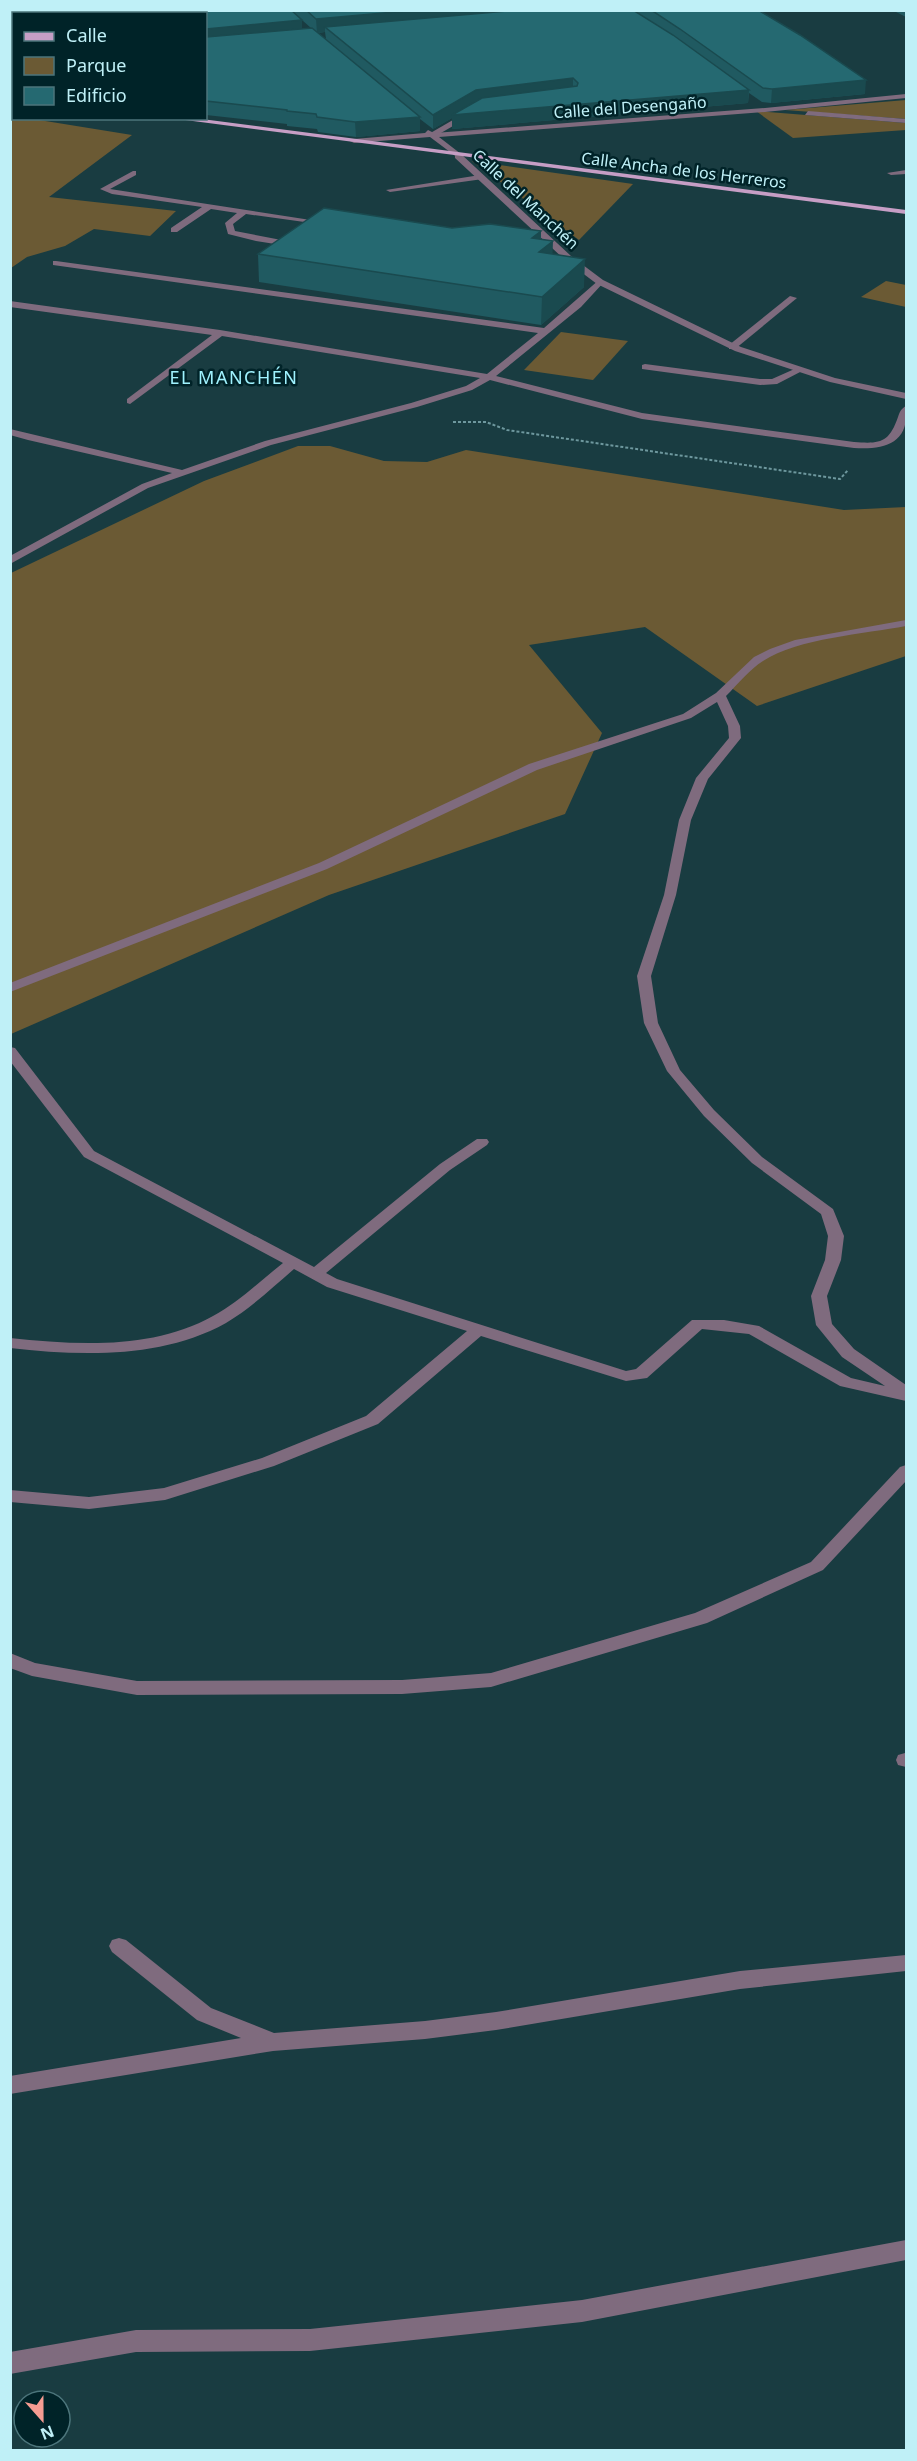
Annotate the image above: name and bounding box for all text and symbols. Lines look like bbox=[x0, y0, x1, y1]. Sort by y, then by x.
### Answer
legend bbox=[12, 12, 207, 120]
text: Calle bbox=[66, 23, 107, 47]
text: Parque bbox=[66, 53, 126, 77]
text: Edificio bbox=[66, 83, 127, 107]
street label: Calle del Desengaño bbox=[553, 91, 707, 123]
street label: Calle del Manchén bbox=[468, 144, 584, 254]
street label: Calle Ancha de los Herreros bbox=[580, 147, 788, 193]
district label: EL MANCHÉN bbox=[169, 365, 299, 389]
north arrow bbox=[12, 2389, 72, 2449]
text: N bbox=[37, 2420, 57, 2446]

